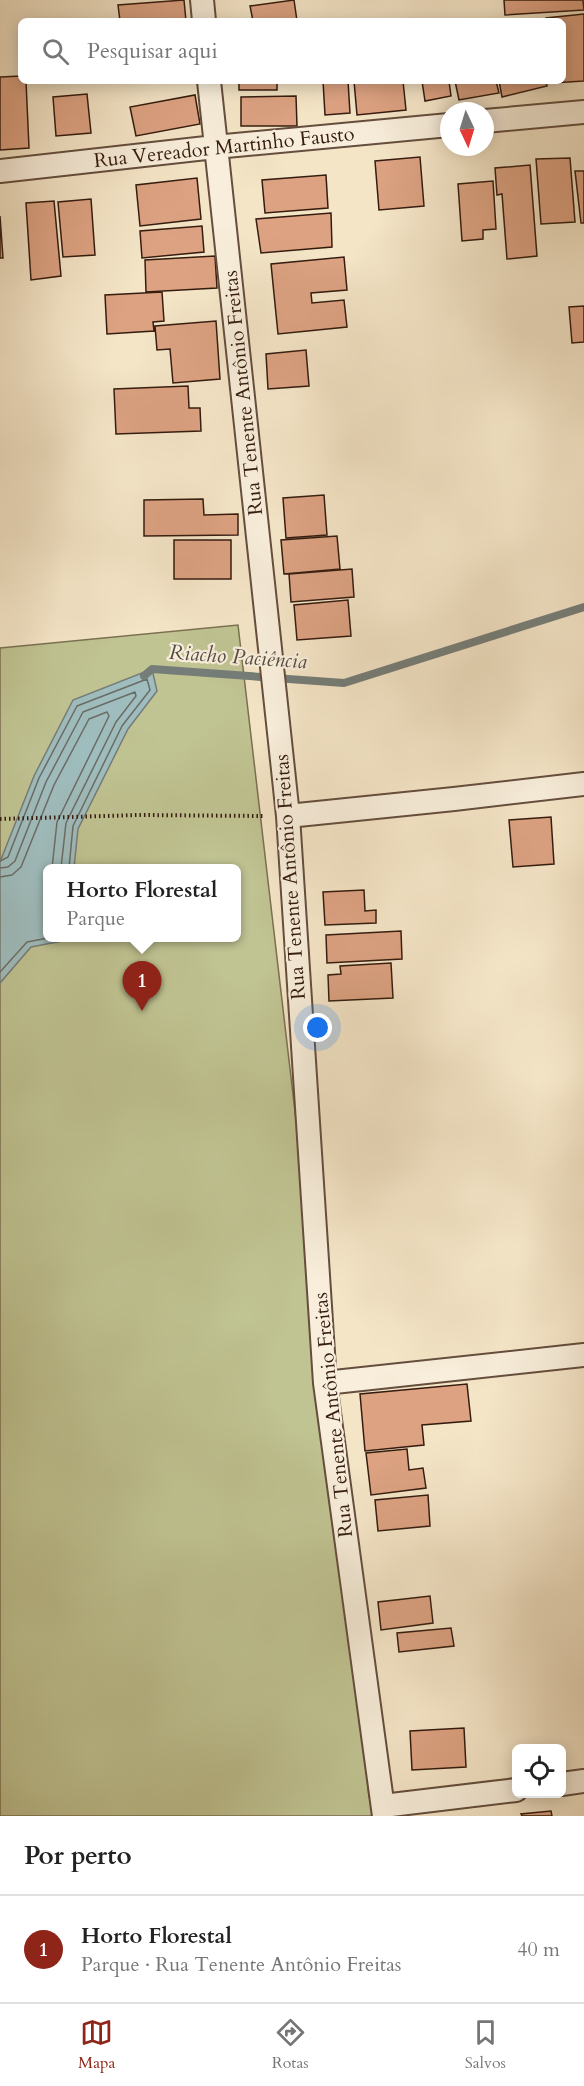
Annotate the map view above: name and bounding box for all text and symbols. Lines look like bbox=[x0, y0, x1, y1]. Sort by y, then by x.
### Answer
search box bbox=[18, 18, 566, 84]
icon: search bbox=[39, 35, 72, 68]
text: Pesquisar aqui bbox=[87, 36, 218, 66]
north arrow bbox=[440, 102, 494, 156]
street label: Rua Vereador Martinho Fausto bbox=[92, 120, 356, 174]
street label: Rua Tenente Antônio Freitas bbox=[217, 269, 269, 517]
water label: Riacho Paciência bbox=[168, 638, 308, 676]
street label: Rua Tenente Antônio Freitas bbox=[268, 753, 312, 1001]
popup bbox=[43, 864, 241, 942]
text: Horto Florestal bbox=[67, 875, 217, 905]
text: Parque bbox=[67, 905, 125, 932]
pin: 1 bbox=[122, 962, 162, 1011]
your location bbox=[303, 1013, 332, 1042]
street label: Rua Tenente Antônio Freitas bbox=[307, 1291, 359, 1539]
map controls bbox=[512, 1744, 566, 1798]
button: locate bbox=[512, 1744, 566, 1798]
text: Por perto bbox=[24, 1838, 132, 1873]
text: Horto Florestal bbox=[81, 1921, 232, 1951]
text: 1 bbox=[38, 1936, 49, 1963]
text: 40 m bbox=[517, 1936, 560, 1963]
text: Parque · Rua Tenente Antônio Freitas bbox=[81, 1951, 401, 1978]
tab: Mapa bbox=[78, 2016, 115, 2074]
tab: Rotas bbox=[272, 2016, 309, 2074]
tab: Salvos bbox=[465, 2016, 506, 2074]

